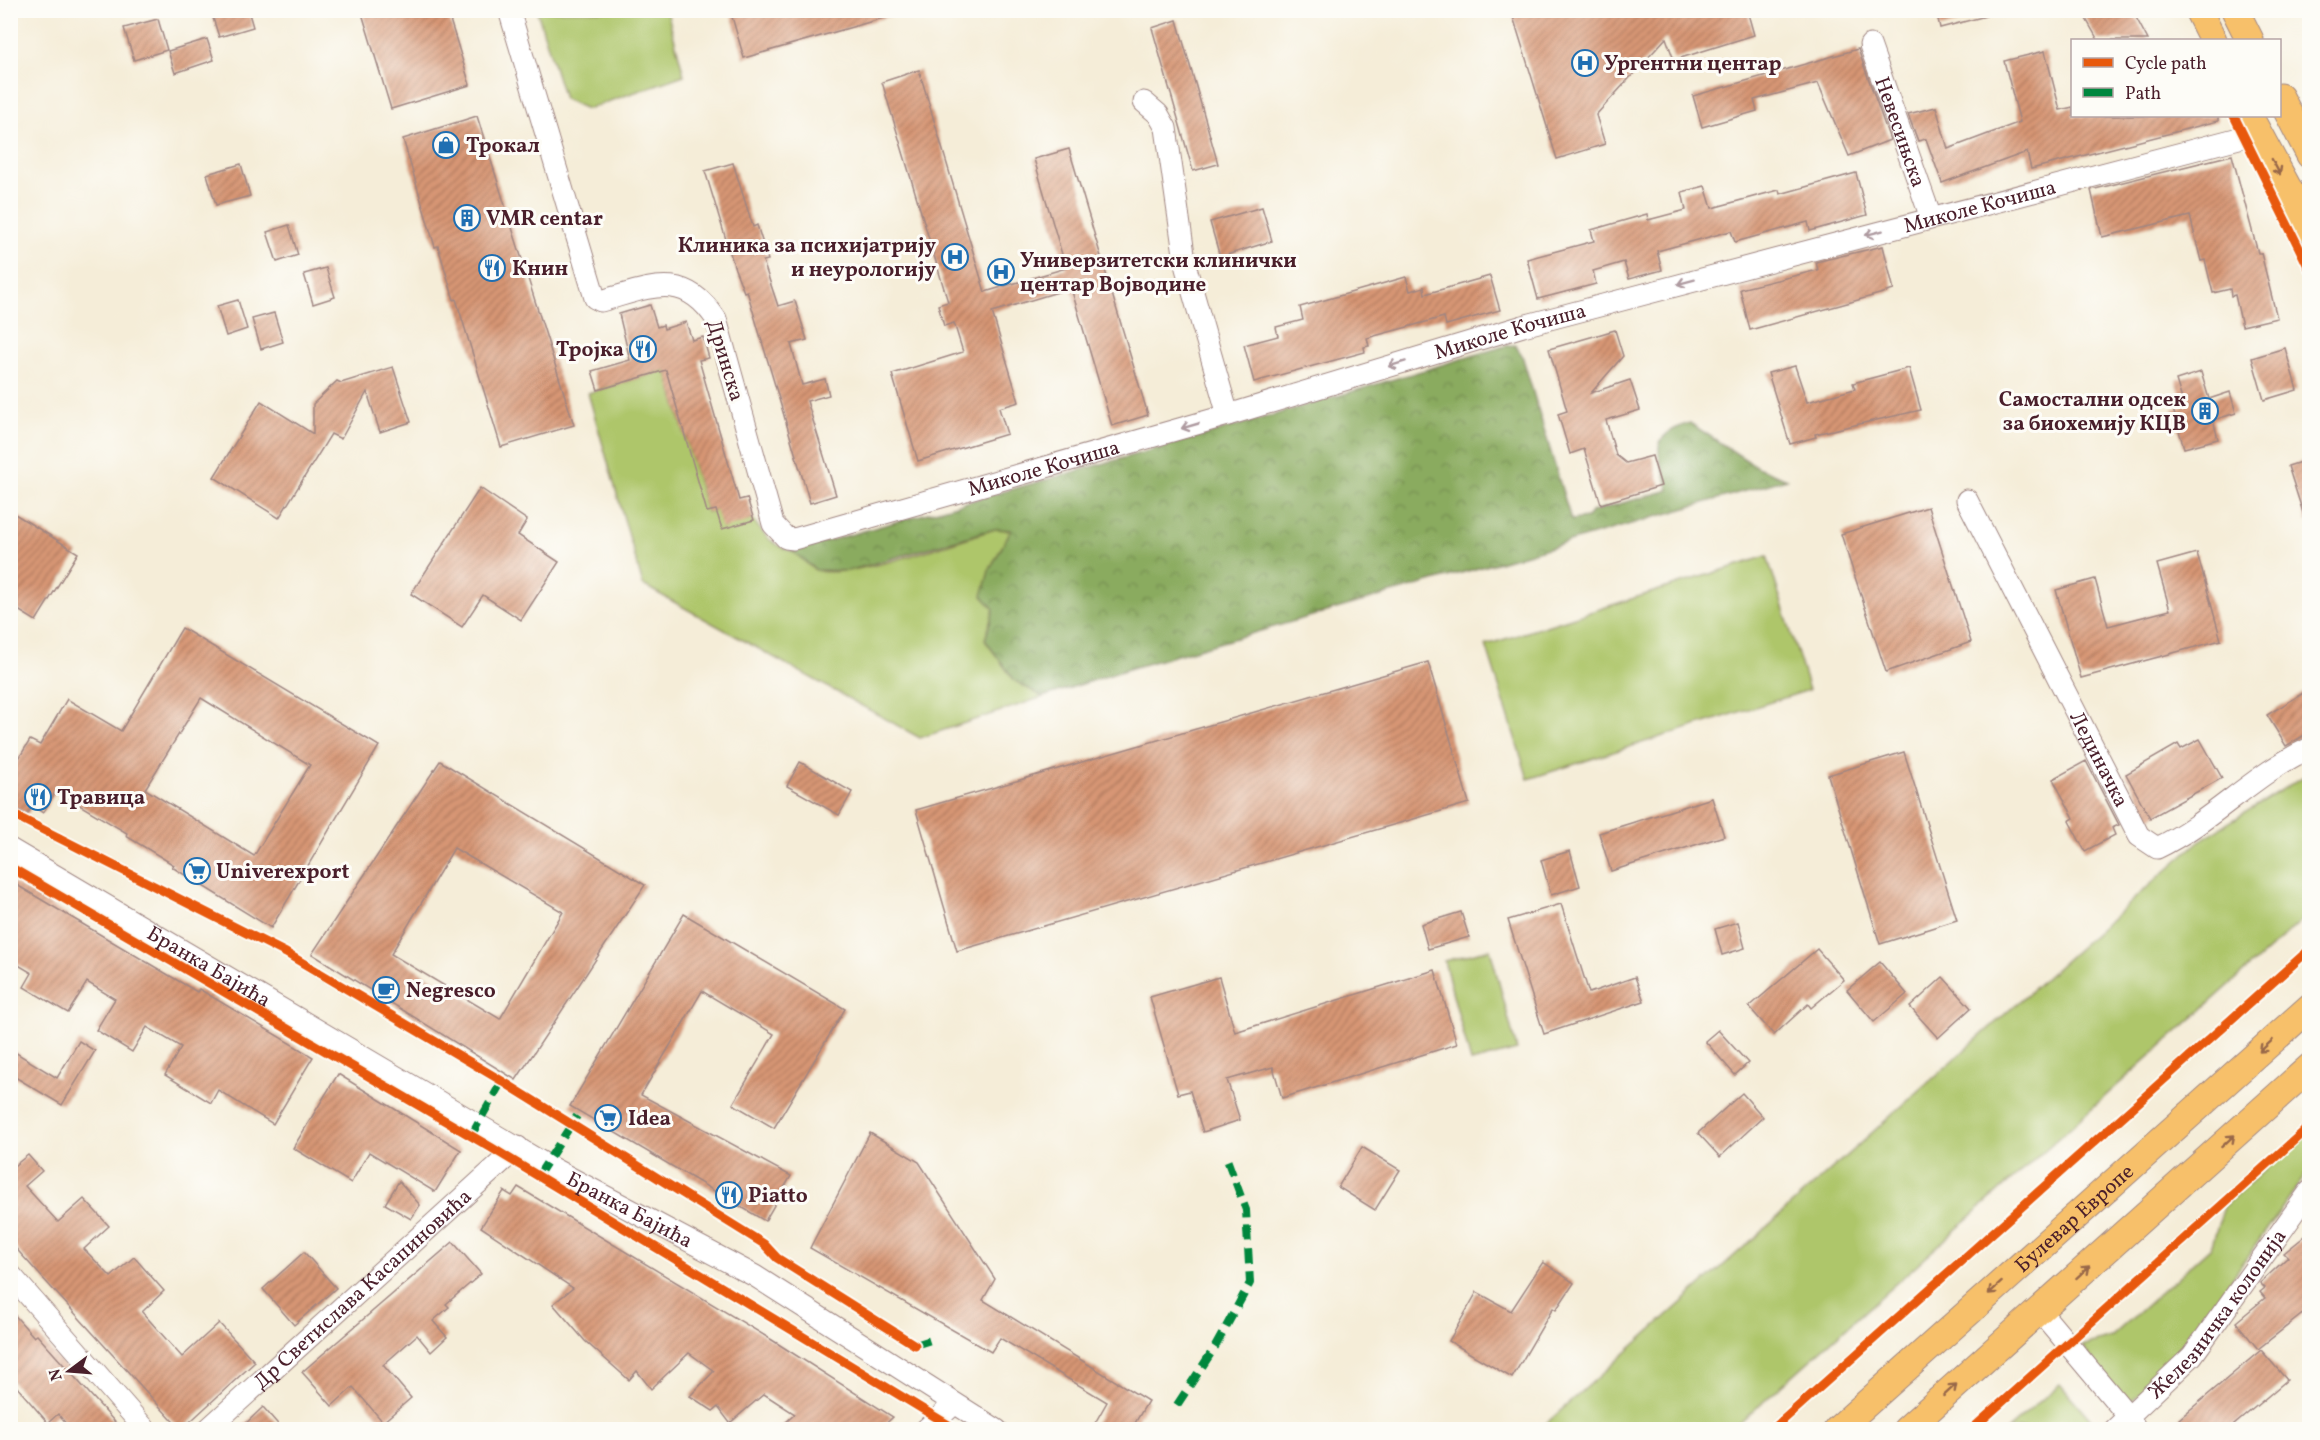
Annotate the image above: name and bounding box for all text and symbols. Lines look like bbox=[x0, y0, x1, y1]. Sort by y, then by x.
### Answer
legend bbox=[2071, 39, 2281, 117]
hospital icon: Ургентни центар bbox=[1570, 48, 1600, 78]
place label: Ургентни центар bbox=[1604, 50, 1782, 79]
text: Cycle path bbox=[2125, 52, 2207, 77]
street label: Невесињска bbox=[1866, 73, 1932, 191]
text: Path bbox=[2125, 82, 2161, 107]
shop icon: Трокал bbox=[431, 130, 461, 160]
place label: Трокал bbox=[466, 132, 540, 161]
one-way arrow bbox=[2271, 158, 2282, 176]
street label: Миколе Кочиша bbox=[1901, 174, 2059, 241]
building icon: VMR centar bbox=[452, 203, 482, 233]
place label: VMR centar bbox=[486, 205, 603, 234]
one-way arrow bbox=[1865, 228, 1884, 239]
place label: Клиника за психијатрију и неурологију bbox=[678, 232, 936, 285]
hospital icon: Клиника за психијатрију и неурологију bbox=[940, 242, 970, 272]
place label: Универзитетски клинички центар Војводине bbox=[1020, 247, 1297, 300]
restaurant icon: Книн bbox=[477, 253, 507, 283]
place label: Книн bbox=[512, 255, 568, 284]
hospital icon: Универзитетски клинички центар Војводине bbox=[986, 257, 1016, 287]
one-way arrow bbox=[1677, 277, 1696, 289]
street label: Миколе Кочиша bbox=[1431, 297, 1589, 368]
street label: Дринска bbox=[698, 316, 751, 405]
restaurant icon: Тројка bbox=[628, 334, 658, 364]
place label: Тројка bbox=[556, 336, 624, 365]
one-way arrow bbox=[1388, 359, 1407, 370]
place label: Самостални одсек за биохемију КЦВ bbox=[1999, 386, 2186, 439]
building icon: Самостални одсек за биохемију КЦВ bbox=[2190, 396, 2220, 426]
one-way arrow bbox=[1181, 421, 1200, 432]
street label: Миколе Кочиша bbox=[965, 434, 1123, 505]
street label: Лединачка bbox=[2062, 707, 2135, 813]
restaurant icon: Травица bbox=[23, 782, 53, 812]
place label: Травица bbox=[57, 784, 145, 813]
supermarket icon: Univerexport bbox=[182, 856, 212, 886]
place label: Univerexport bbox=[216, 858, 349, 887]
street label: Бранка Бајића bbox=[141, 920, 276, 1015]
cafe icon: Negresco bbox=[371, 975, 401, 1005]
place label: Negresco bbox=[406, 977, 496, 1006]
one-way arrow bbox=[2259, 1039, 2274, 1053]
supermarket icon: Idea bbox=[593, 1103, 623, 1133]
place label: Idea bbox=[628, 1105, 671, 1134]
one-way arrow bbox=[2220, 1134, 2235, 1148]
street label: Булевар Европе bbox=[2009, 1158, 2141, 1280]
street label: Бранка Бајића bbox=[561, 1165, 697, 1256]
restaurant icon: Piatto bbox=[714, 1180, 744, 1210]
place label: Piatto bbox=[748, 1182, 808, 1211]
street label: Др Светислава Касапиновића bbox=[248, 1183, 479, 1397]
street label: Железничка колонија bbox=[2142, 1224, 2294, 1406]
one-way arrow bbox=[2075, 1265, 2090, 1279]
one-way arrow bbox=[1988, 1281, 2003, 1295]
north arrow bbox=[39, 1341, 99, 1401]
text: N bbox=[44, 1366, 69, 1383]
one-way arrow bbox=[1942, 1383, 1957, 1397]

